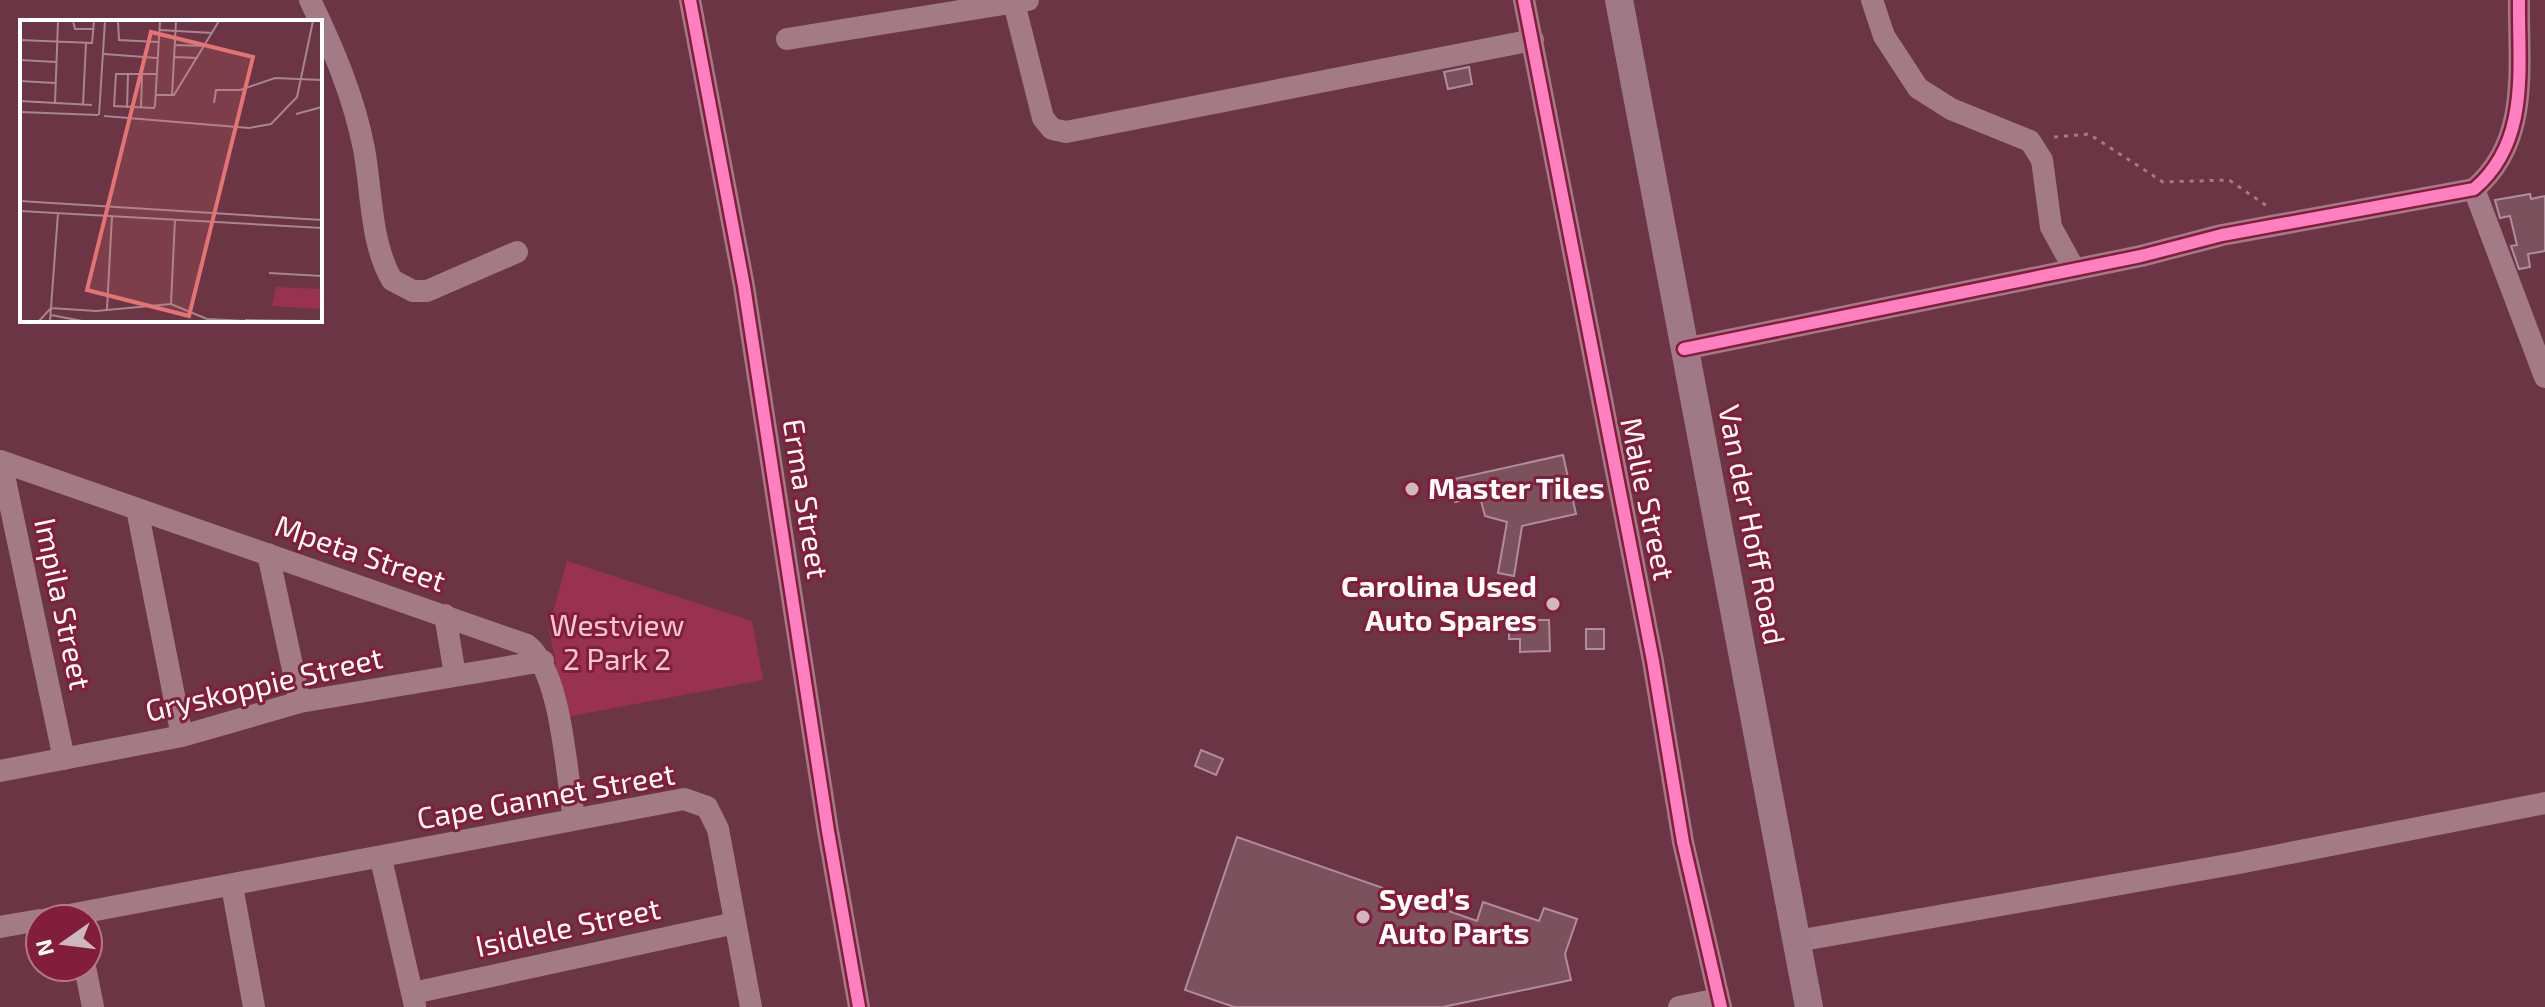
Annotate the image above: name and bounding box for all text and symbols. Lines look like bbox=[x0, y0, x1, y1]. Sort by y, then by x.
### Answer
inset map bbox=[20, 20, 322, 322]
street label: Van der Hoff Road bbox=[1712, 402, 1794, 648]
street label: Malie Street bbox=[1614, 414, 1684, 583]
street label: Erma Street bbox=[777, 416, 837, 581]
place label: Master Tiles bbox=[1428, 469, 1605, 505]
marker: Master Tiles bbox=[1403, 480, 1421, 498]
street label: Mpeta Street bbox=[271, 506, 451, 598]
street label: Impila Street bbox=[28, 515, 100, 693]
place label: Carolina Used Auto Spares bbox=[1341, 567, 1537, 637]
marker: Carolina Used Auto Spares bbox=[1544, 595, 1562, 613]
park label: Westview 2 Park 2 bbox=[550, 606, 684, 676]
street label: Gryskoppie Street bbox=[141, 638, 386, 728]
street label: Cape Gannet Street bbox=[414, 755, 678, 835]
place label: Syed’s Auto Parts bbox=[1379, 880, 1529, 950]
street label: Isidlele Street bbox=[472, 889, 663, 963]
north arrow bbox=[24, 903, 104, 983]
marker: Syed’s Auto Parts bbox=[1354, 908, 1372, 926]
text: N bbox=[29, 937, 58, 959]

